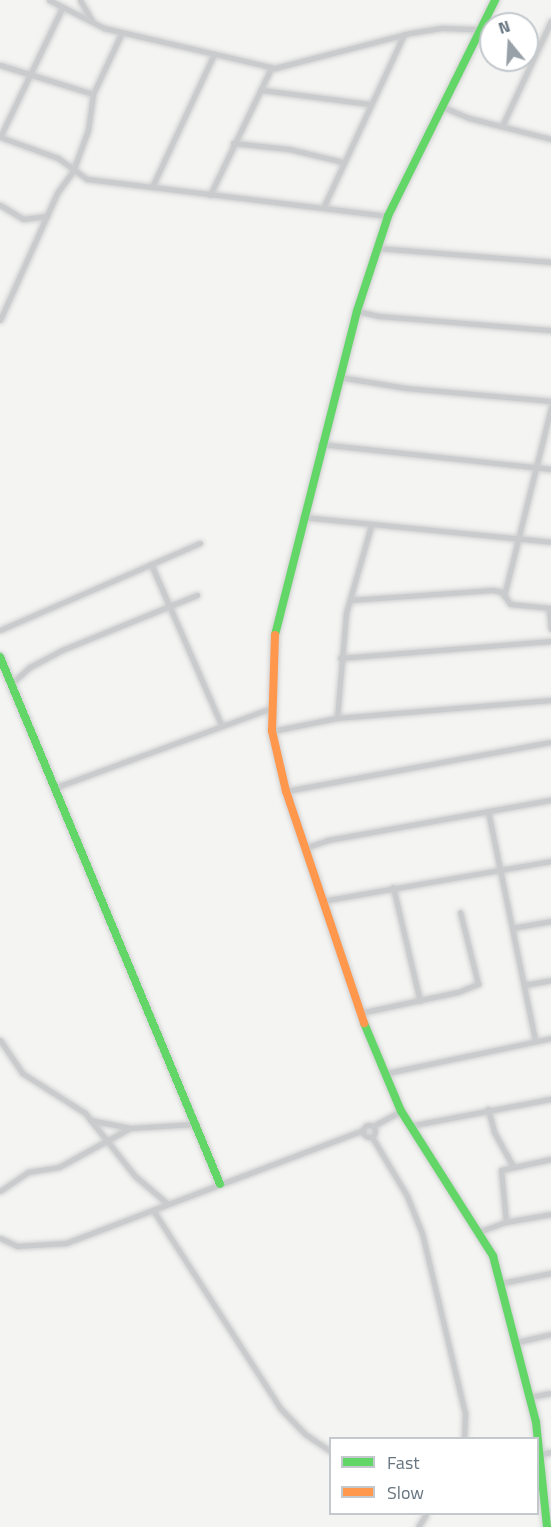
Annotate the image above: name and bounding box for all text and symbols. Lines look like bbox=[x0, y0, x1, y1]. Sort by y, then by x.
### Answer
north arrow bbox=[479, 12, 539, 72]
text: N bbox=[495, 14, 513, 40]
legend bbox=[329, 1437, 539, 1515]
text: Fast bbox=[387, 1449, 420, 1476]
text: Slow bbox=[387, 1479, 424, 1506]

